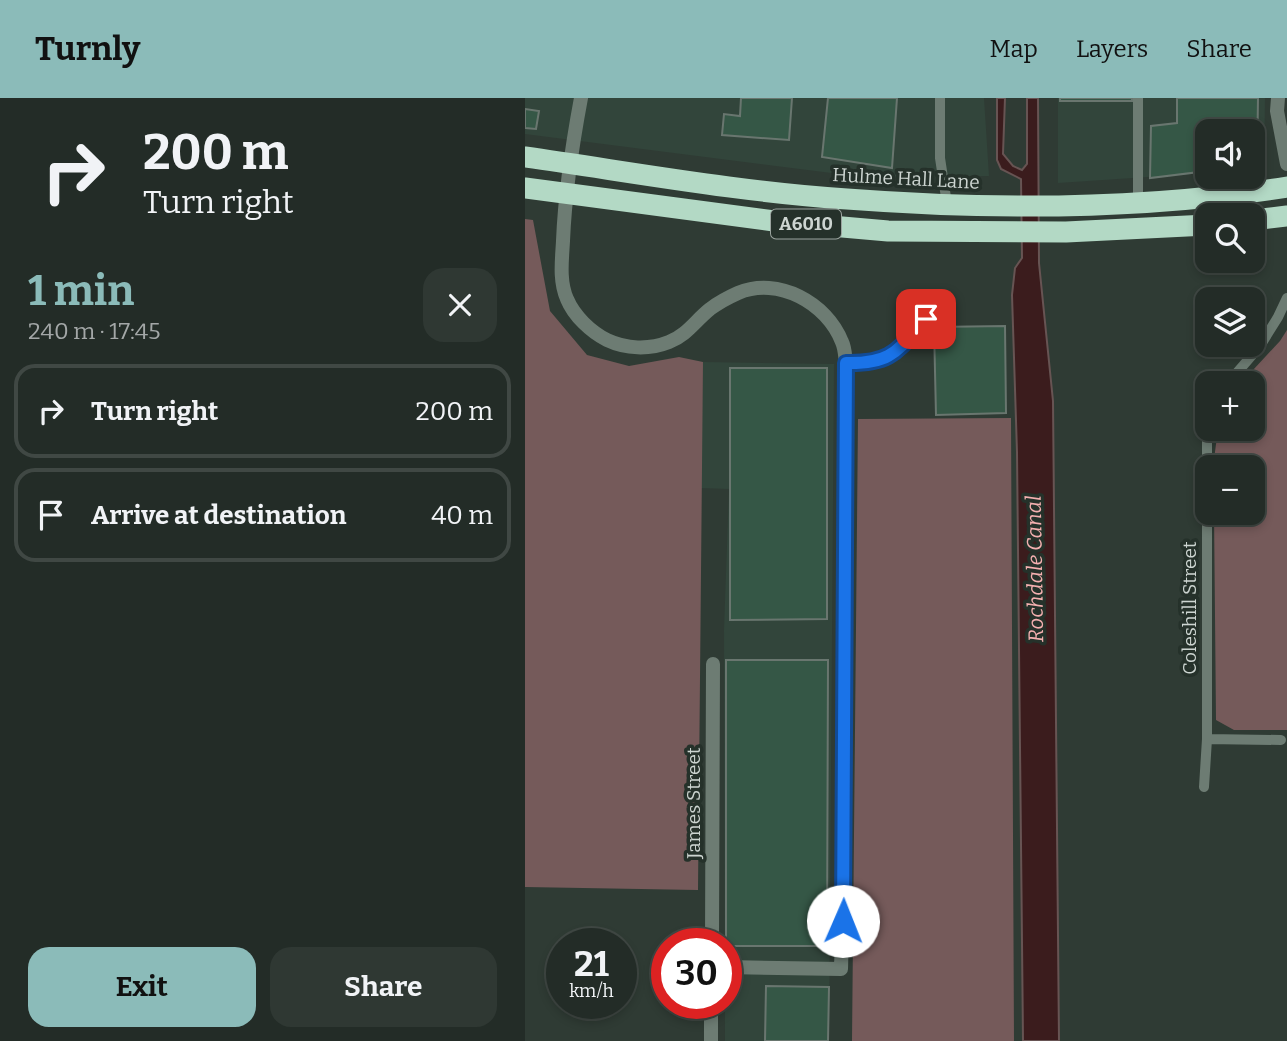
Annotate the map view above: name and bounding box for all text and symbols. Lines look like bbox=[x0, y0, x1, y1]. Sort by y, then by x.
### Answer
text: Turnly bbox=[35, 29, 140, 69]
text: Map bbox=[990, 35, 1038, 63]
text: Layers bbox=[1076, 35, 1148, 63]
text: Share bbox=[1186, 35, 1252, 63]
map controls bbox=[1195, 119, 1265, 525]
button: sound bbox=[1195, 119, 1265, 189]
text: 200 m bbox=[143, 123, 288, 182]
icon: right bbox=[28, 126, 119, 217]
street label: Hulme Hall Lane bbox=[832, 163, 980, 194]
text: Turn right bbox=[143, 183, 294, 221]
button: search bbox=[1195, 203, 1265, 273]
road number: A6010 bbox=[771, 210, 841, 238]
text: 1 min bbox=[28, 266, 134, 316]
button: close bbox=[423, 268, 497, 342]
button: layers bbox=[1195, 287, 1265, 357]
pin bbox=[896, 289, 956, 349]
icon: arrive bbox=[907, 300, 945, 338]
text: 240 m · 17:45 bbox=[28, 317, 161, 345]
button: + bbox=[1195, 371, 1265, 441]
icon: right bbox=[32, 392, 70, 430]
text: Turn right bbox=[91, 396, 218, 427]
text: 200 m bbox=[416, 396, 493, 427]
button: − bbox=[1195, 455, 1265, 525]
water label: Rochdale Canal bbox=[1021, 495, 1049, 643]
icon: arrive bbox=[32, 496, 70, 534]
text: Arrive at destination bbox=[91, 500, 346, 531]
text: 40 m bbox=[431, 500, 493, 531]
street label: Coleshill Street bbox=[1178, 541, 1201, 675]
street label: James Street bbox=[682, 747, 705, 860]
position arrow bbox=[806, 884, 880, 958]
speed limit sign: 30 bbox=[651, 928, 742, 1019]
text: 21 bbox=[574, 943, 609, 985]
button: Exit bbox=[28, 947, 256, 1027]
button: Share bbox=[270, 947, 497, 1027]
text: km/h bbox=[569, 980, 614, 1002]

